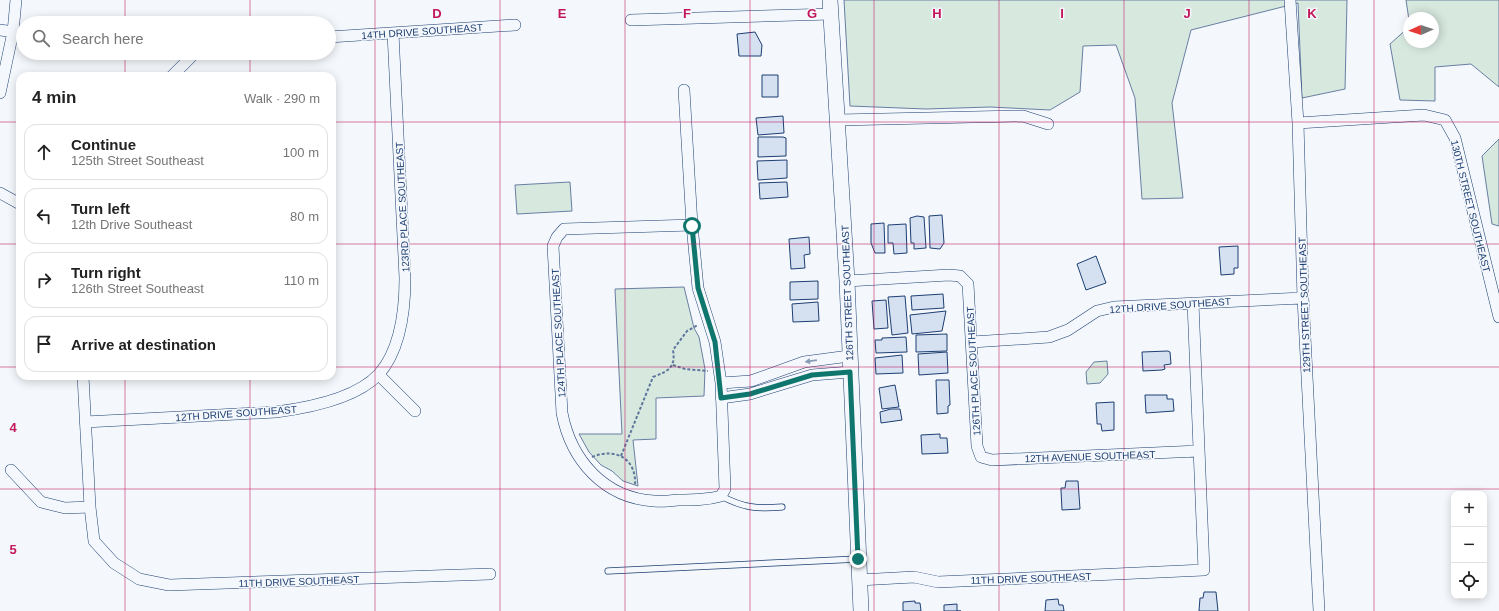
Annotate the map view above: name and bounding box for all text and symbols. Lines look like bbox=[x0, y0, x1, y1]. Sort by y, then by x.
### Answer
text: D bbox=[432, 6, 442, 21]
text: E bbox=[558, 6, 567, 21]
text: F bbox=[683, 6, 691, 21]
text: G bbox=[807, 6, 817, 21]
text: H bbox=[932, 6, 942, 21]
text: I bbox=[1060, 6, 1064, 21]
text: J bbox=[1183, 6, 1191, 21]
text: K bbox=[1307, 6, 1317, 21]
north arrow bbox=[1403, 12, 1439, 48]
search box bbox=[16, 16, 336, 60]
street label: 14TH DRIVE SOUTHEAST bbox=[361, 22, 483, 41]
icon: search bbox=[30, 27, 52, 49]
text: Search here bbox=[62, 30, 144, 47]
text: 4 min bbox=[32, 88, 76, 107]
text: Walk · 290 m bbox=[244, 91, 320, 106]
text: Continue bbox=[71, 136, 136, 153]
street label: 130TH STREET SOUTHEAST bbox=[1449, 139, 1492, 273]
icon: ahead bbox=[33, 141, 55, 163]
street label: 123RD PLACE SOUTHEAST bbox=[394, 141, 411, 272]
text: 100 m bbox=[283, 145, 319, 160]
text: 125th Street Southeast bbox=[71, 153, 204, 168]
text: Turn left bbox=[71, 200, 130, 217]
icon: left bbox=[33, 205, 55, 227]
text: 80 m bbox=[290, 209, 319, 224]
text: 12th Drive Southeast bbox=[71, 217, 192, 232]
route start bbox=[683, 217, 701, 235]
street label: 126TH STREET SOUTHEAST bbox=[840, 225, 855, 361]
street label: 129TH STREET SOUTHEAST bbox=[1297, 237, 1312, 373]
text: Turn right bbox=[71, 264, 141, 281]
street label: 124TH PLACE SOUTHEAST bbox=[550, 268, 567, 398]
icon: right bbox=[33, 269, 55, 291]
text: 110 m bbox=[284, 273, 319, 288]
text: 126th Street Southeast bbox=[71, 281, 204, 296]
street label: 12TH DRIVE SOUTHEAST bbox=[1109, 296, 1231, 315]
street label: 126TH PLACE SOUTHEAST bbox=[965, 306, 982, 436]
icon: arrive bbox=[33, 333, 55, 355]
text: Arrive at destination bbox=[71, 336, 216, 353]
one-way arrow bbox=[805, 358, 817, 364]
street label: 12TH DRIVE SOUTHEAST bbox=[175, 404, 297, 423]
text: 4 bbox=[9, 420, 17, 435]
street label: 12TH AVENUE SOUTHEAST bbox=[1024, 449, 1156, 464]
map controls bbox=[1451, 491, 1487, 599]
button: + bbox=[1451, 491, 1487, 527]
button: − bbox=[1451, 527, 1487, 563]
text: 5 bbox=[9, 542, 17, 557]
route end bbox=[849, 550, 867, 568]
button: locate bbox=[1451, 563, 1487, 599]
street label: 11TH DRIVE SOUTHEAST bbox=[970, 571, 1092, 586]
street label: 11TH DRIVE SOUTHEAST bbox=[238, 574, 360, 589]

